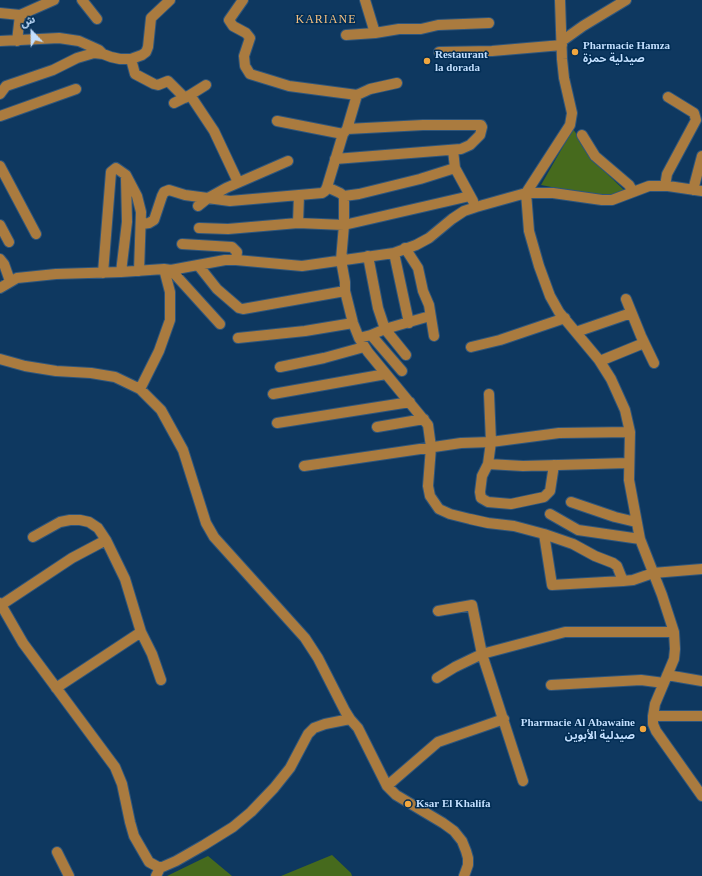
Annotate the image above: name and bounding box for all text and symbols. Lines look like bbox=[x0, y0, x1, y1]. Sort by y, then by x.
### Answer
north arrow bbox=[12, 12, 52, 52]
text: ش bbox=[18, 12, 37, 29]
district label: KARIANE bbox=[296, 13, 356, 27]
place label: Pharmacie Hamza صيدلية حمزة bbox=[583, 39, 670, 65]
marker: Pharmacie Hamza صيدلية حمزة bbox=[570, 47, 580, 57]
place label: Restaurant la dorada bbox=[435, 48, 488, 74]
marker: Restaurant la dorada bbox=[422, 56, 432, 66]
place label: Pharmacie Al Abawaine صيدلية الأبوين bbox=[521, 716, 635, 742]
marker: Pharmacie Al Abawaine صيدلية الأبوين bbox=[638, 724, 648, 734]
place label: Ksar El Khalifa bbox=[416, 797, 491, 811]
marker: Ksar El Khalifa bbox=[403, 799, 413, 809]

